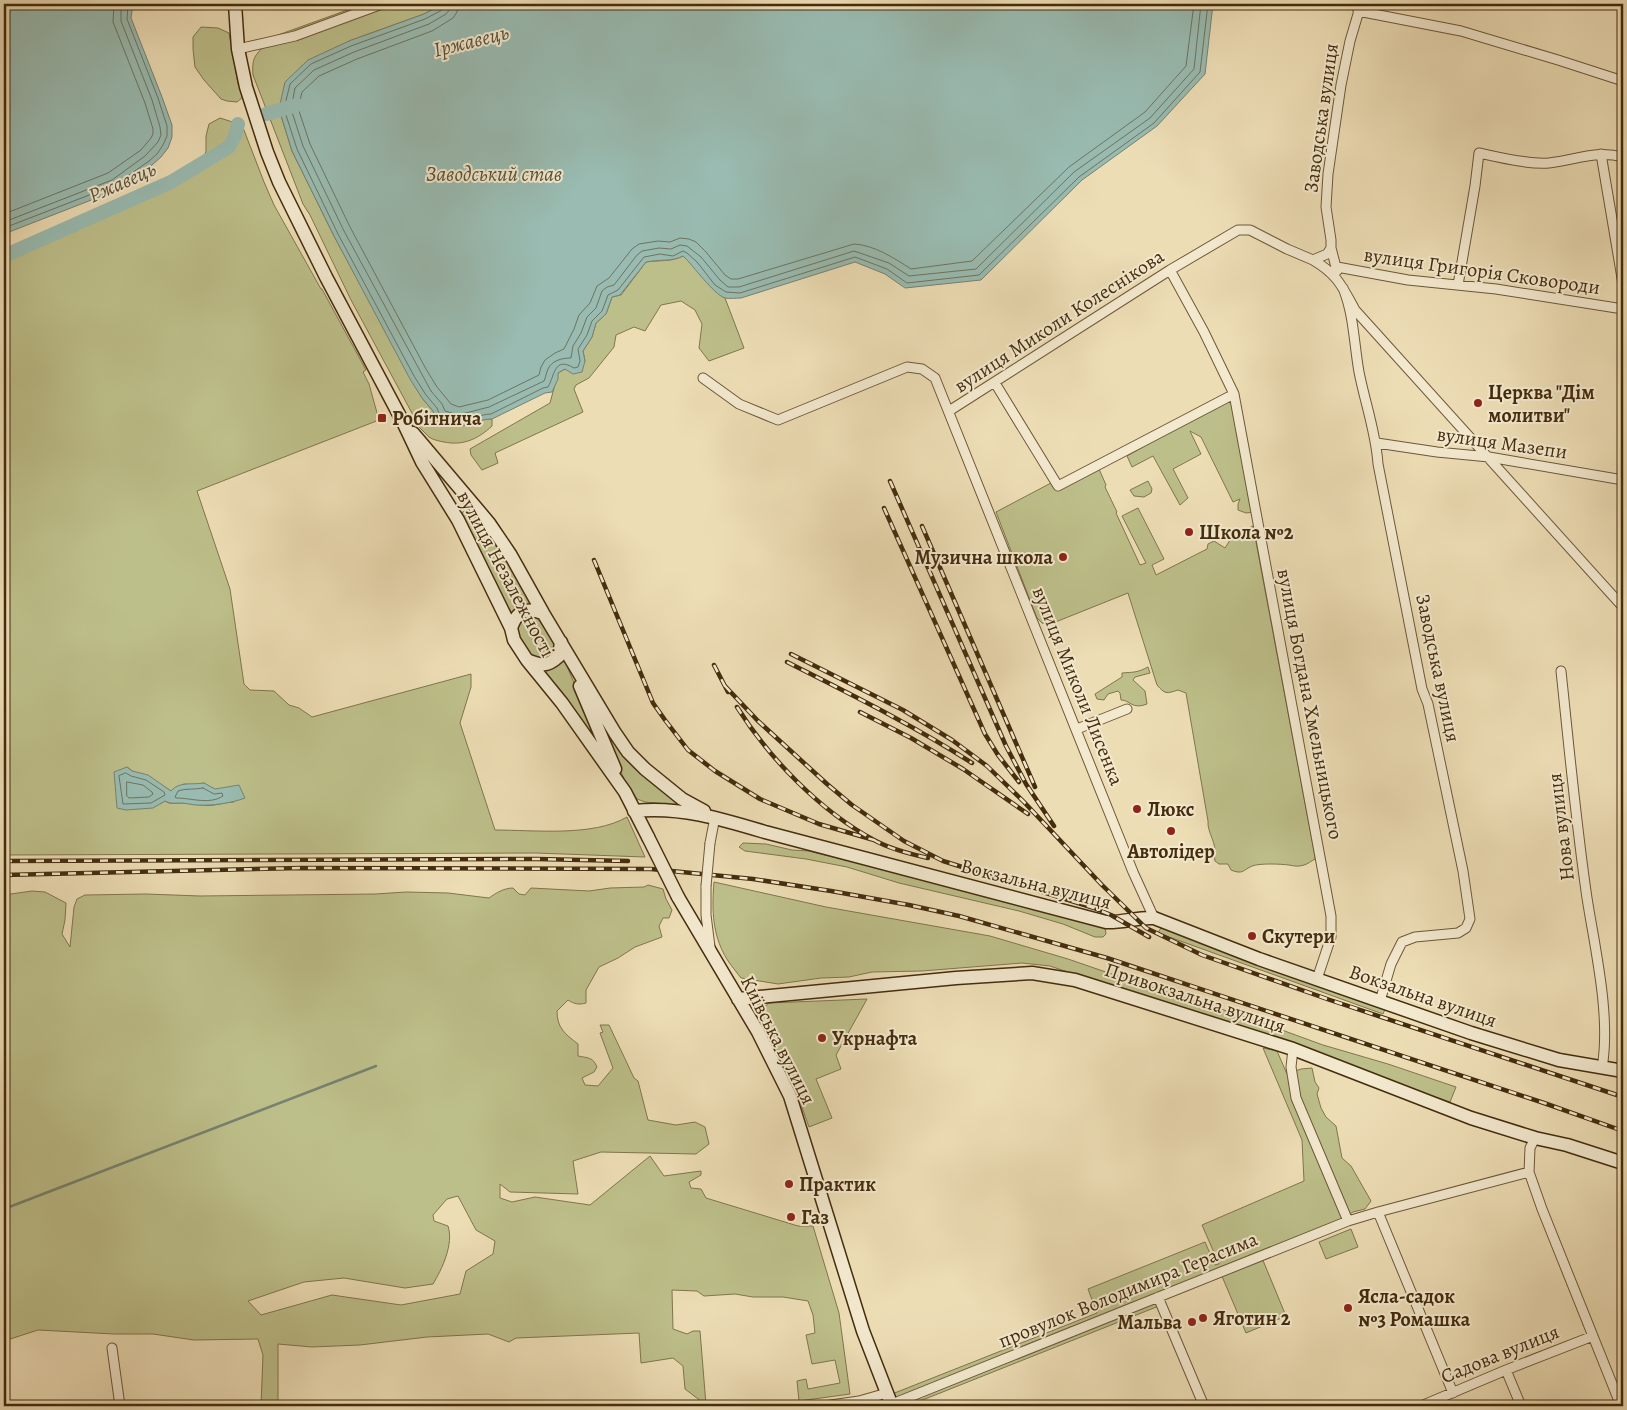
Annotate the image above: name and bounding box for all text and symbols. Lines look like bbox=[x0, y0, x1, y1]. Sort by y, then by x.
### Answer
water label: Іржавець bbox=[430, 18, 512, 64]
street label: Заводська вулиця bbox=[1297, 41, 1345, 195]
water label: Ржавець bbox=[84, 155, 160, 209]
water label: Заводський став bbox=[426, 160, 562, 188]
street label: вулиця Григорія Сковороди bbox=[1362, 241, 1602, 301]
street label: вулиця Миколи Колеснікова bbox=[949, 242, 1170, 399]
place label: Церква "Дім молитви" bbox=[1488, 379, 1595, 429]
marker: Церква "Дім молитви" bbox=[1472, 397, 1484, 409]
place label: Робітнича bbox=[392, 405, 482, 432]
marker: Робітнича bbox=[376, 412, 388, 424]
street label: вулиця Мазепи bbox=[1435, 420, 1569, 466]
street label: вулиця Незалежності bbox=[451, 486, 561, 662]
place label: Школа №2 bbox=[1199, 519, 1294, 546]
marker: Школа №2 bbox=[1183, 526, 1195, 538]
place label: Музична школа bbox=[915, 544, 1053, 571]
marker: Музична школа bbox=[1057, 551, 1069, 563]
street label: вулиця Богдана Хмельницького bbox=[1270, 566, 1350, 842]
street label: вулиця Миколи Лисенка bbox=[1026, 583, 1131, 790]
street label: Заводська вулиця bbox=[1409, 591, 1467, 745]
street label: Нова вулиця bbox=[1541, 772, 1581, 882]
place label: Люкс bbox=[1147, 796, 1195, 823]
marker: Люкс bbox=[1131, 803, 1143, 815]
marker: Автолідер bbox=[1165, 825, 1177, 837]
place label: Автолідер bbox=[1126, 838, 1215, 865]
street label: Вокзальна вулиця bbox=[958, 852, 1114, 916]
place label: Скутери bbox=[1262, 923, 1335, 950]
marker: Скутери bbox=[1246, 930, 1258, 942]
street label: Привокзальна вулиця bbox=[1101, 956, 1289, 1040]
street label: Вокзальна вулиця bbox=[1346, 958, 1500, 1034]
street label: Київська вулиця bbox=[734, 971, 822, 1109]
place label: Укрнафта bbox=[832, 1025, 918, 1052]
marker: Укрнафта bbox=[816, 1032, 828, 1044]
place label: Практик bbox=[799, 1171, 876, 1198]
marker: Практик bbox=[783, 1178, 795, 1190]
place label: Газ bbox=[801, 1204, 829, 1231]
marker: Газ bbox=[785, 1211, 797, 1223]
street label: провулок Володимира Герасима bbox=[994, 1225, 1262, 1355]
place label: Ясла-садок №3 Ромашка bbox=[1358, 1283, 1471, 1333]
marker: Ясла-садок №3 Ромашка bbox=[1342, 1302, 1354, 1314]
place label: Яготин 2 bbox=[1213, 1305, 1291, 1332]
place label: Мальва bbox=[1117, 1309, 1182, 1336]
marker: Яготин 2 bbox=[1197, 1312, 1209, 1324]
marker: Мальва bbox=[1186, 1316, 1198, 1328]
street label: Садова вулиця bbox=[1437, 1318, 1563, 1390]

